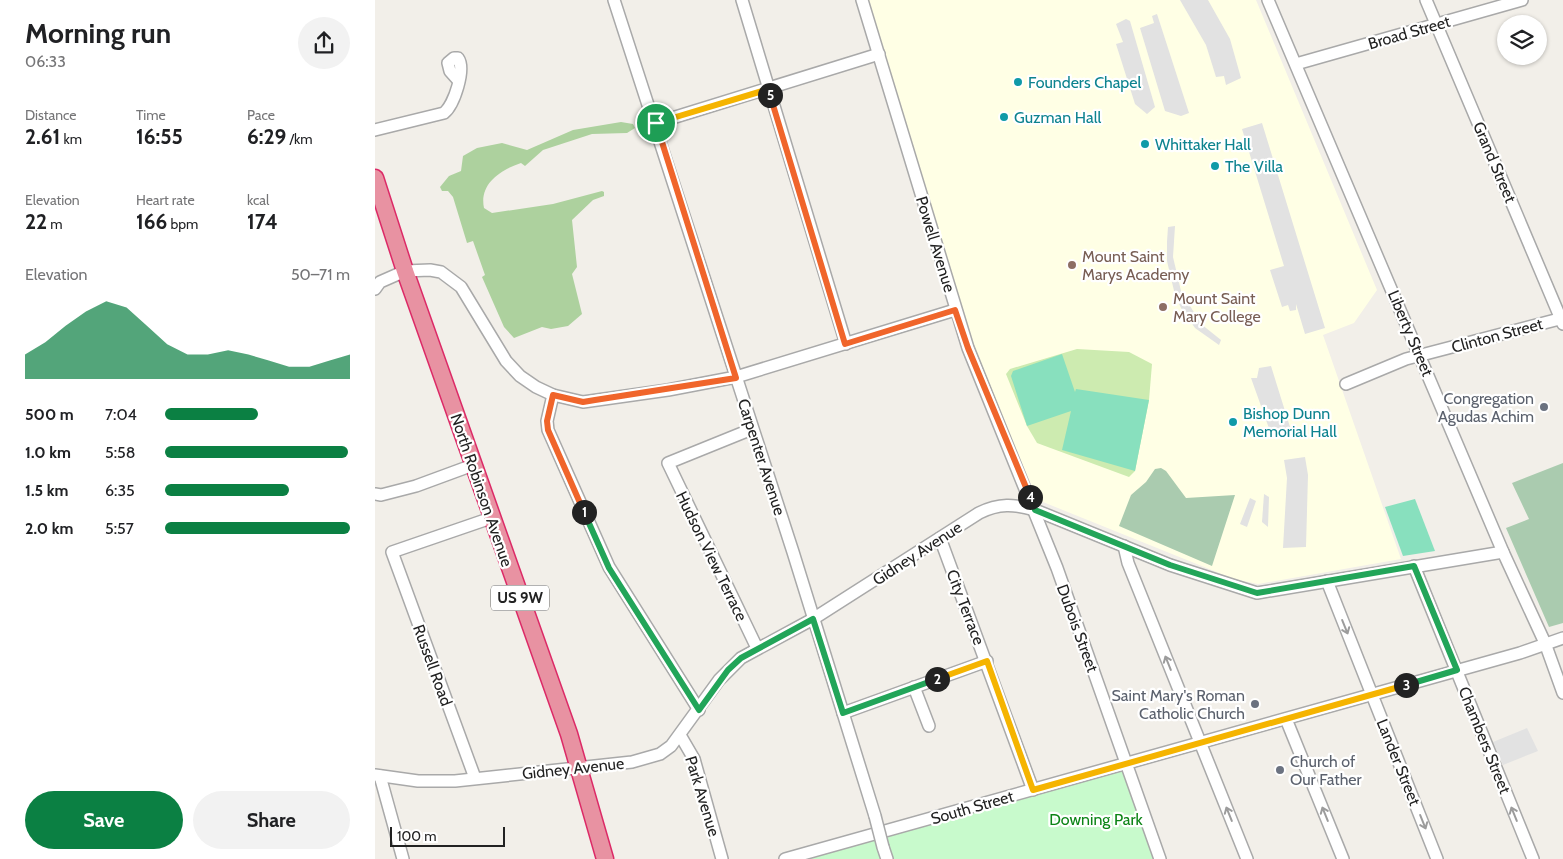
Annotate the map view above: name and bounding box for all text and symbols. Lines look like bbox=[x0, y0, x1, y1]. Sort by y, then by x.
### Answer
street label: Broad Street bbox=[1366, 12, 1453, 53]
map controls bbox=[1497, 15, 1547, 65]
button: layers bbox=[1497, 15, 1547, 65]
text: Morning run bbox=[25, 16, 171, 50]
button: share bbox=[298, 17, 350, 69]
text: 06:33 bbox=[25, 52, 66, 71]
place label: Founders Chapel bbox=[1028, 73, 1141, 92]
marker: Founders Chapel bbox=[1012, 76, 1024, 88]
pin: 5 bbox=[757, 82, 783, 108]
text: 5 bbox=[767, 86, 774, 104]
pin bbox=[635, 102, 677, 144]
text: Distance bbox=[25, 106, 77, 124]
text: Time bbox=[136, 106, 166, 124]
text: Pace bbox=[247, 106, 275, 124]
place label: Guzman Hall bbox=[1014, 108, 1101, 127]
icon: arrive bbox=[642, 109, 670, 137]
marker: Guzman Hall bbox=[998, 111, 1010, 123]
street label: Grand Street bbox=[1469, 119, 1520, 206]
text: 2.61 bbox=[25, 124, 60, 149]
text: 16:55 bbox=[136, 124, 183, 149]
text: 6:29 bbox=[247, 124, 286, 149]
text: km bbox=[60, 130, 82, 148]
text: /km bbox=[286, 130, 313, 148]
place label: Whittaker Hall bbox=[1155, 135, 1251, 154]
marker: Whittaker Hall bbox=[1139, 138, 1151, 150]
place label: The Villa bbox=[1225, 157, 1283, 176]
marker: The Villa bbox=[1209, 160, 1221, 172]
text: Elevation bbox=[25, 191, 80, 209]
text: Heart rate bbox=[136, 191, 195, 209]
text: kcal bbox=[247, 191, 269, 209]
street label: Powell Avenue bbox=[912, 194, 959, 294]
text: 22 bbox=[25, 209, 47, 234]
text: 166 bbox=[136, 209, 167, 234]
text: 174 bbox=[247, 209, 278, 234]
text: m bbox=[47, 215, 63, 233]
text: bpm bbox=[167, 215, 198, 233]
place label: Mount Saint Marys Academy bbox=[1082, 247, 1189, 284]
marker: Mount Saint Marys Academy bbox=[1066, 259, 1078, 271]
text: Elevation bbox=[25, 265, 88, 284]
text: 50–71 m bbox=[291, 265, 350, 284]
street label: Liberty Street bbox=[1384, 287, 1437, 380]
place label: Mount Saint Mary College bbox=[1173, 289, 1261, 326]
marker: Mount Saint Mary College bbox=[1157, 301, 1169, 313]
street label: Clinton Street bbox=[1449, 314, 1545, 357]
place label: Congregation Agudas Achim bbox=[1438, 389, 1534, 426]
street label: Carpenter Avenue bbox=[734, 396, 789, 518]
marker: Congregation Agudas Achim bbox=[1538, 401, 1550, 413]
place label: Bishop Dunn Memorial Hall bbox=[1243, 404, 1337, 441]
text: 500 m bbox=[25, 405, 74, 424]
text: 7:04 bbox=[105, 405, 137, 424]
street label: North Robinson Avenue bbox=[446, 411, 517, 569]
marker: Bishop Dunn Memorial Hall bbox=[1227, 416, 1239, 428]
text: 1.0 km bbox=[25, 443, 71, 462]
text: 5:58 bbox=[105, 443, 135, 462]
text: 1.5 km bbox=[25, 481, 68, 500]
text: 6:35 bbox=[105, 481, 135, 500]
pin: 4 bbox=[1017, 484, 1043, 510]
street label: Hudson View Terrace bbox=[672, 488, 751, 624]
text: 4 bbox=[1026, 488, 1035, 506]
pin: 1 bbox=[571, 500, 597, 524]
text: 1 bbox=[582, 503, 587, 521]
street label: Gidney Avenue bbox=[869, 518, 965, 589]
text: 2.0 km bbox=[25, 519, 73, 538]
text: 5:57 bbox=[105, 519, 134, 538]
street label: City Terrace bbox=[942, 567, 989, 648]
street label: Dubois Street bbox=[1053, 582, 1102, 675]
road number: US 9W bbox=[491, 586, 549, 610]
one-way arrow bbox=[1341, 619, 1350, 634]
street label: Russell Road bbox=[409, 622, 456, 708]
one-way arrow bbox=[1163, 656, 1172, 671]
pin: 2 bbox=[925, 666, 949, 692]
text: 2 bbox=[934, 670, 941, 688]
pin: 3 bbox=[1393, 672, 1419, 698]
text: 3 bbox=[1403, 676, 1410, 694]
street label: Chambers Street bbox=[1454, 684, 1515, 797]
place label: Saint Mary's Roman Catholic Church bbox=[1111, 686, 1245, 723]
marker: Saint Mary's Roman Catholic Church bbox=[1249, 698, 1261, 710]
street label: Lander Street bbox=[1373, 716, 1425, 809]
place label: Church of Our Father bbox=[1290, 752, 1363, 789]
street label: Gidney Avenue bbox=[521, 754, 625, 783]
street label: Park Avenue bbox=[681, 754, 724, 839]
marker: Church of Our Father bbox=[1274, 764, 1286, 776]
street label: South Street bbox=[929, 786, 1016, 828]
button: Save bbox=[25, 791, 183, 849]
button: Share bbox=[193, 791, 350, 849]
one-way arrow bbox=[1224, 807, 1233, 822]
one-way arrow bbox=[1319, 807, 1329, 822]
one-way arrow bbox=[1509, 807, 1519, 822]
park label: Downing Park bbox=[1049, 810, 1144, 829]
one-way arrow bbox=[1418, 814, 1428, 829]
scale bar bbox=[390, 824, 505, 847]
text: 100 m bbox=[397, 827, 437, 845]

